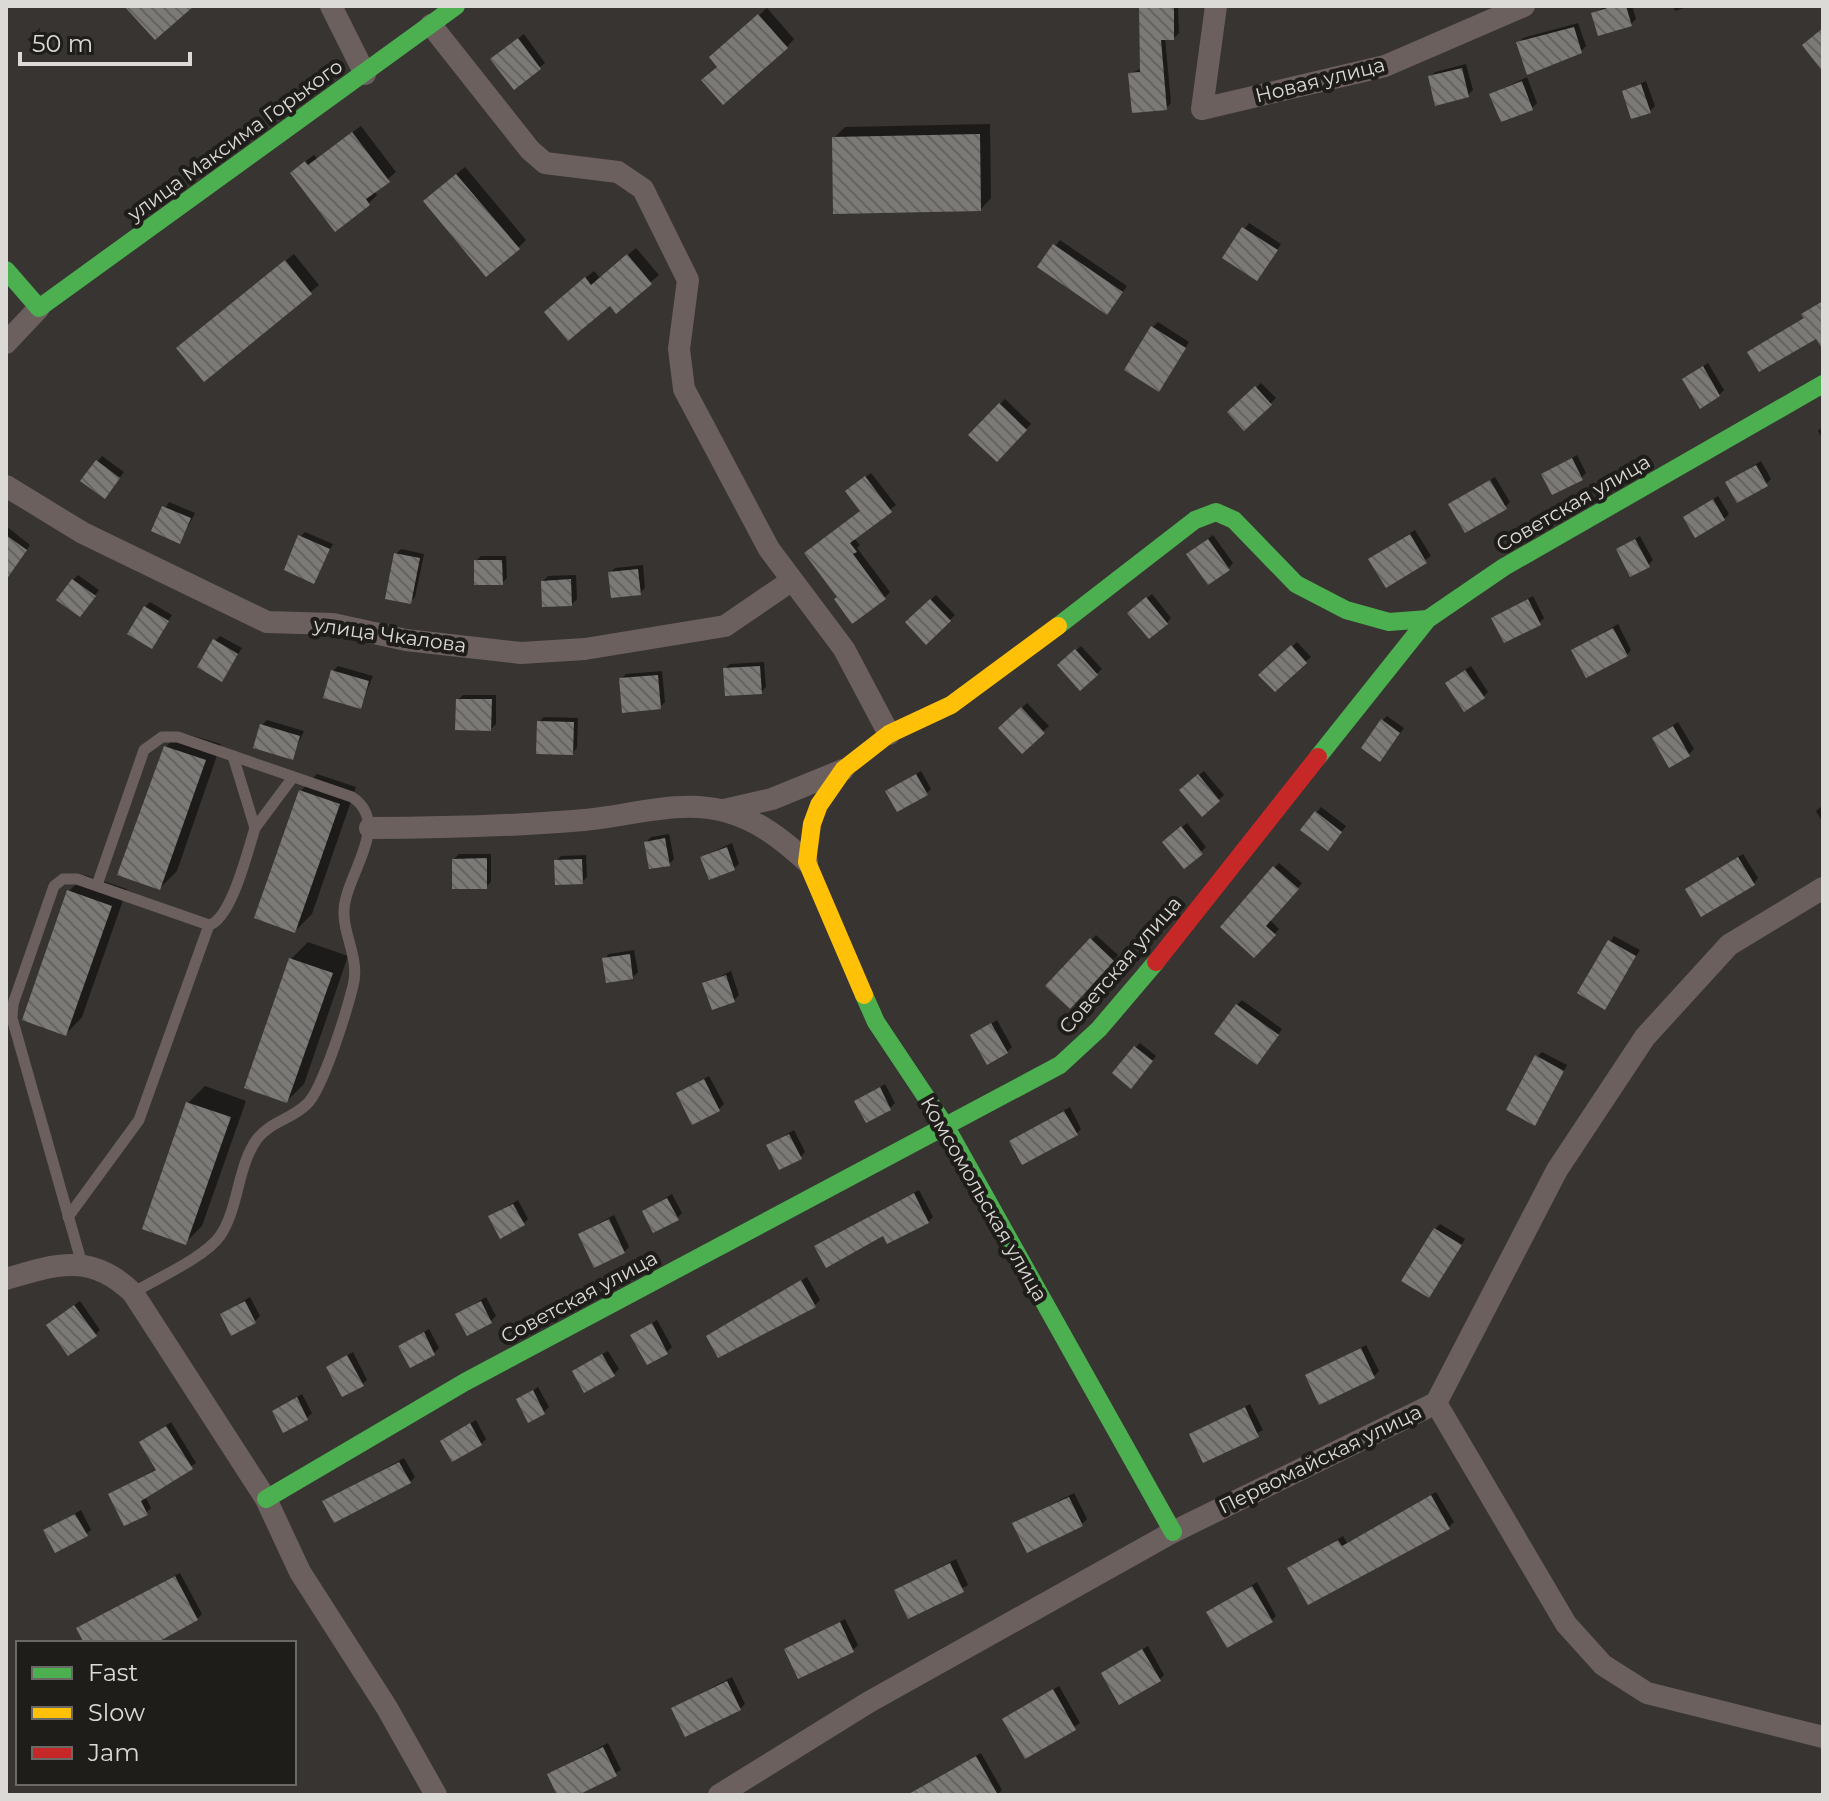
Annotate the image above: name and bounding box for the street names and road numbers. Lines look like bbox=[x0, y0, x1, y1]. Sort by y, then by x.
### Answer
street label: Новая улица bbox=[1253, 52, 1387, 108]
street label: улица Максима Горького bbox=[122, 54, 347, 227]
street label: Советская улица bbox=[1492, 449, 1654, 557]
street label: улица Чкалова bbox=[311, 612, 468, 658]
street label: Советская улица bbox=[1054, 892, 1186, 1038]
street label: Комсомольская улица bbox=[916, 1092, 1052, 1306]
street label: Советская улица bbox=[497, 1246, 661, 1348]
street label: Первомайская улица bbox=[1215, 1399, 1425, 1519]

